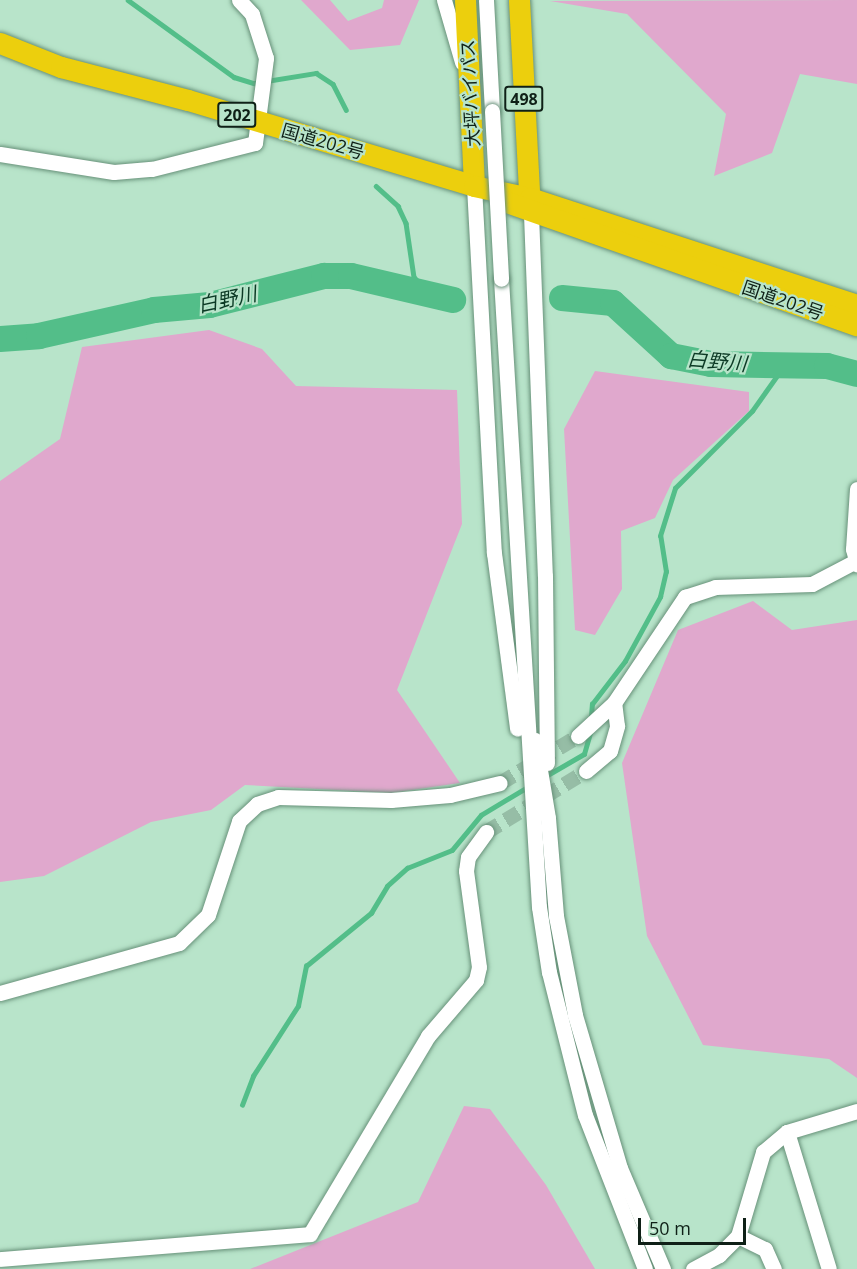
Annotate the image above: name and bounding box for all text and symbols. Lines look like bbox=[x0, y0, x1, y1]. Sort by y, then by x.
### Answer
street label: 大坪バイパス bbox=[456, 39, 484, 147]
road number: 498 bbox=[503, 86, 545, 112]
road number: 202 bbox=[216, 102, 258, 128]
street label: 国道202号 bbox=[279, 119, 367, 163]
street label: 国道202号 bbox=[739, 276, 827, 324]
water label: 白野川 bbox=[195, 281, 259, 317]
water label: 白野川 bbox=[686, 346, 748, 376]
scale bar bbox=[641, 1206, 749, 1244]
text: 50 m bbox=[649, 1216, 691, 1240]

